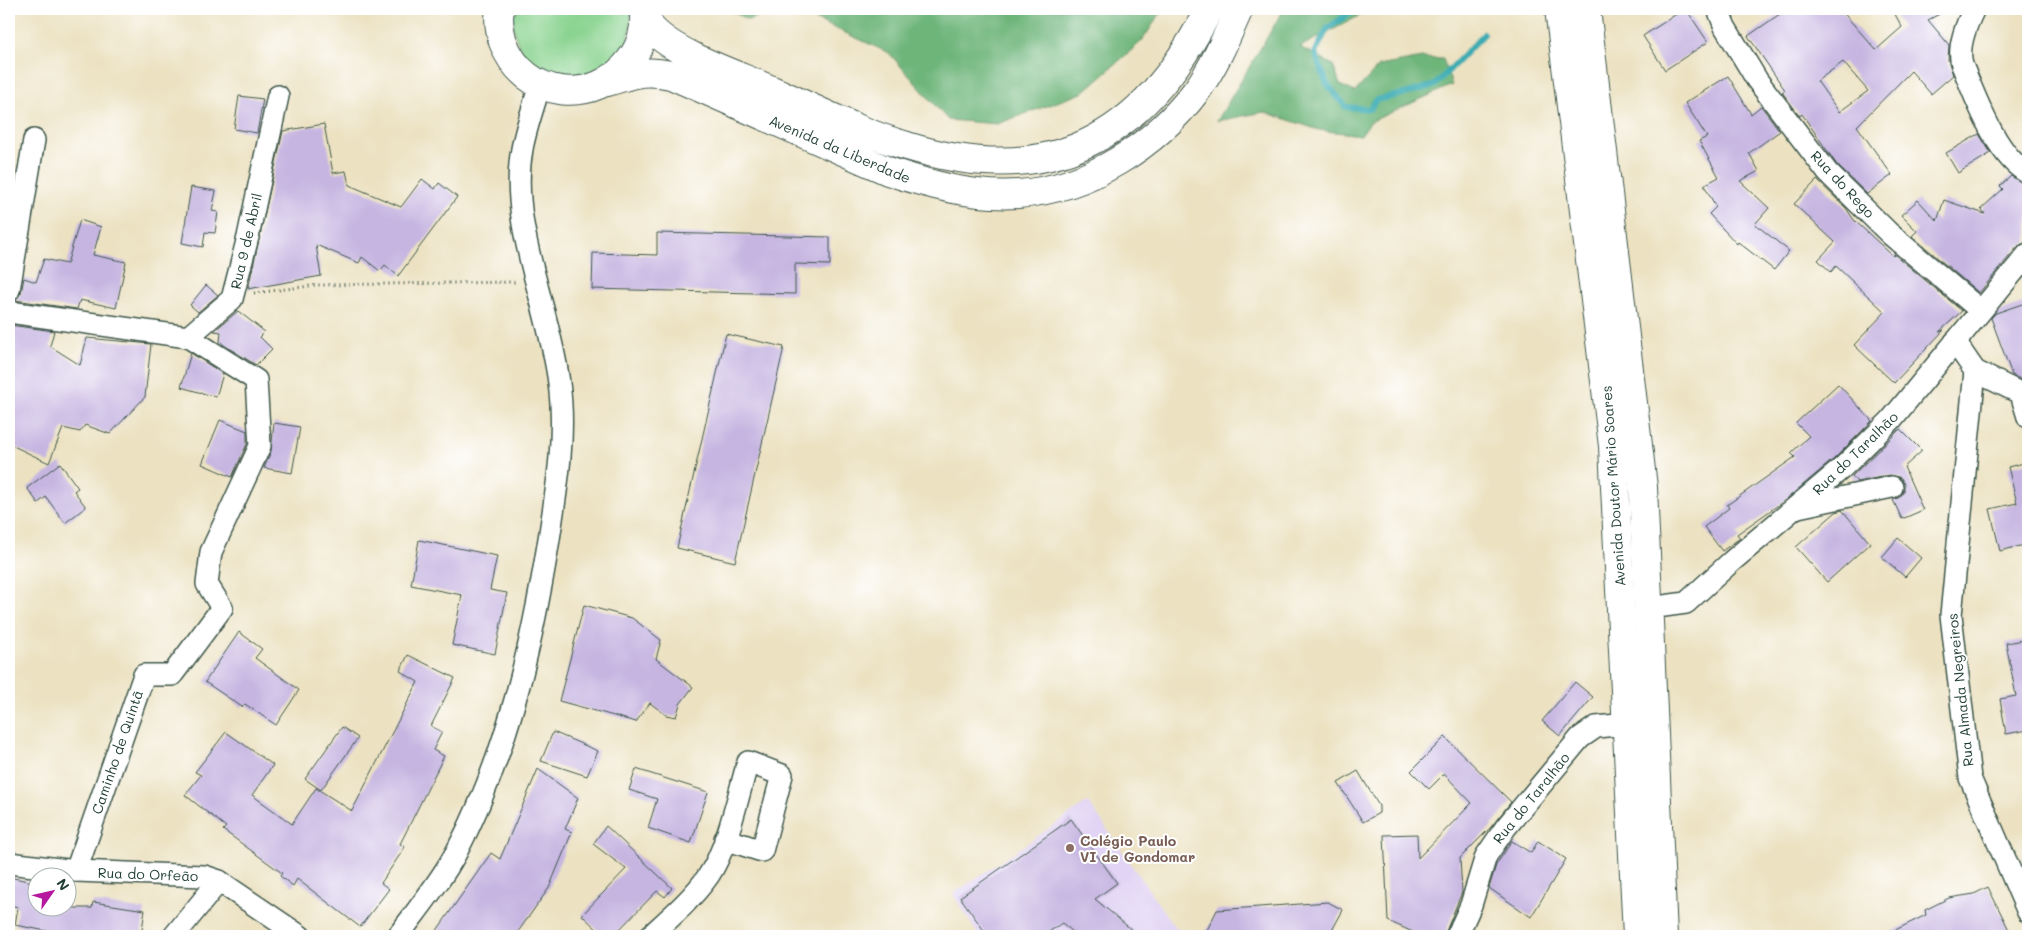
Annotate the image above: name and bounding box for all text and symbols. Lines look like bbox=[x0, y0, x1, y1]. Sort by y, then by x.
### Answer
street label: Avenida da Liberdade bbox=[766, 111, 914, 187]
street label: Rua do Rego bbox=[1807, 146, 1879, 222]
street label: Rua 9 de Abril bbox=[226, 191, 266, 291]
street label: Avenida Doutor Mário Soares bbox=[1596, 385, 1630, 587]
street label: Rua do Taralhão bbox=[1808, 407, 1902, 499]
street label: Rua Almada Negreiros bbox=[1942, 612, 1978, 768]
street label: Caminho de Quintã bbox=[87, 687, 147, 817]
street label: Rua do Taralhão bbox=[1488, 748, 1574, 848]
place label: Colégio Paulo VI de Gondomar bbox=[1080, 831, 1195, 866]
marker: Colégio Paulo VI de Gondomar bbox=[1064, 842, 1076, 854]
street label: Rua do Orfeão bbox=[97, 863, 199, 885]
north arrow bbox=[28, 868, 78, 918]
text: N bbox=[52, 875, 74, 894]

